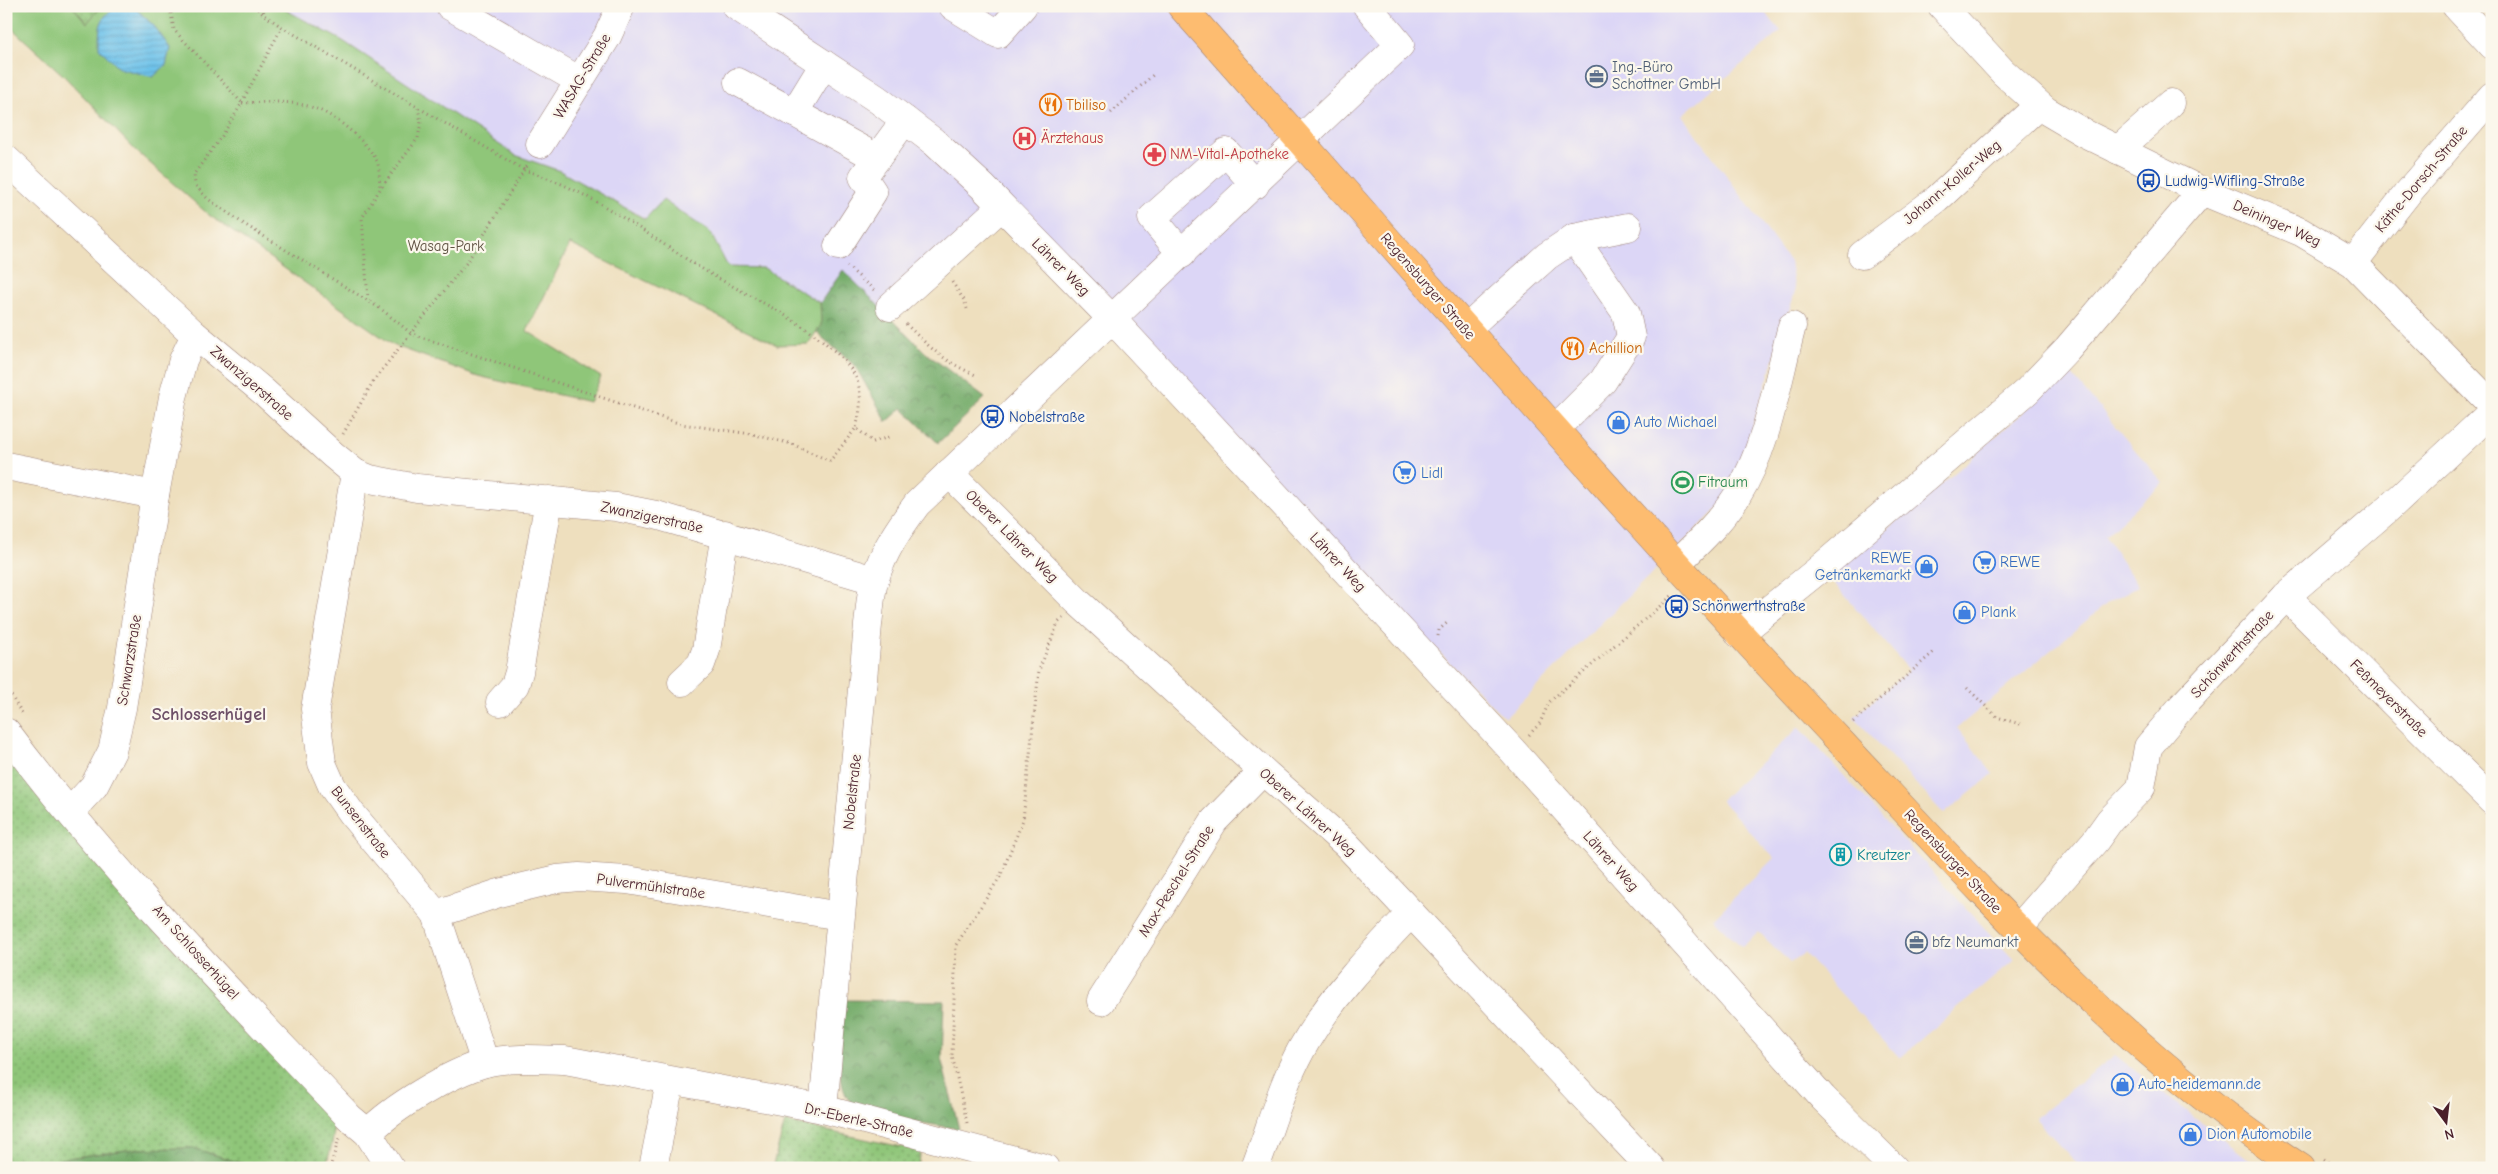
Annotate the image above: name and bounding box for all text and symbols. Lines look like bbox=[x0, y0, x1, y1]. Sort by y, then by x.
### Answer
street label: WASAG-Straße bbox=[550, 30, 615, 122]
place label: Ing.-Büro Schottner GmbH bbox=[1612, 58, 1721, 93]
office icon: Ing.-Büro Schottner GmbH bbox=[1584, 64, 1608, 88]
restaurant icon: Tbiliso bbox=[1038, 93, 1062, 117]
place label: Tbiliso bbox=[1066, 96, 1106, 114]
street label: Käthe-Dorsch-Straße bbox=[2371, 121, 2471, 236]
hospital icon: Ärztehaus bbox=[1013, 126, 1037, 150]
place label: Ärztehaus bbox=[1041, 129, 1103, 147]
street label: Johann-Koller-Weg bbox=[1899, 136, 2005, 228]
pharmacy icon: NM-Vital-Apotheke bbox=[1142, 142, 1166, 166]
place label: NM-Vital-Apotheke bbox=[1170, 145, 1289, 163]
bus stop icon: Ludwig-Wifling-Straße bbox=[2137, 169, 2161, 193]
place label: Ludwig-Wifling-Straße bbox=[2165, 172, 2305, 190]
street label: Deininger Weg bbox=[2230, 196, 2324, 250]
street label: Regensburger Straße bbox=[1377, 229, 1479, 343]
street label: Lährer Weg bbox=[1028, 234, 1094, 300]
park label: Wasag-Park bbox=[408, 237, 485, 255]
restaurant icon: Achillion bbox=[1561, 336, 1585, 360]
place label: Achillion bbox=[1589, 339, 1643, 357]
street label: Zwanzigerstraße bbox=[207, 342, 298, 424]
bus stop icon: Nobelstraße bbox=[981, 405, 1005, 429]
place label: Nobelstraße bbox=[1009, 408, 1085, 426]
shop icon: Auto Michael bbox=[1606, 410, 1630, 434]
place label: Auto Michael bbox=[1634, 413, 1717, 431]
supermarket icon: Lidl bbox=[1393, 461, 1417, 485]
place label: Lidl bbox=[1421, 464, 1443, 482]
sports icon: Fitraum bbox=[1670, 470, 1694, 494]
place label: Fitraum bbox=[1698, 473, 1748, 491]
street label: Oberer Lährer Weg bbox=[962, 486, 1062, 586]
street label: Zwanzigerstraße bbox=[599, 497, 705, 537]
street label: Lährer Weg bbox=[1306, 529, 1370, 595]
place label: REWE Getränkemarkt bbox=[1815, 549, 1912, 584]
supermarket icon: REWE bbox=[1972, 550, 1996, 574]
place label: REWE bbox=[2000, 553, 2040, 571]
shop icon: REWE Getränkemarkt bbox=[1915, 555, 1939, 579]
bus stop icon: Schönwerthstraße bbox=[1664, 594, 1688, 618]
place label: Schönwerthstraße bbox=[1692, 597, 1806, 615]
shop icon: Plank bbox=[1953, 600, 1977, 624]
place label: Plank bbox=[1981, 603, 2017, 621]
street label: Schönwerthstraße bbox=[2187, 606, 2278, 702]
street label: Schwarzstraße bbox=[113, 613, 145, 707]
street label: Feßmeyerstraße bbox=[2346, 655, 2432, 741]
district label: Schlosserhügel bbox=[152, 704, 266, 725]
street label: Nobelstraße bbox=[839, 753, 865, 831]
street label: Oberer Lährer Weg bbox=[1256, 764, 1360, 860]
street label: Bunsenstraße bbox=[327, 782, 395, 862]
street label: Regensburger Straße bbox=[1900, 805, 2006, 917]
street label: Max-Peschel-Straße bbox=[1134, 821, 1218, 940]
street label: Lährer Weg bbox=[1579, 827, 1643, 895]
building icon: Kreutzer bbox=[1829, 843, 1853, 867]
place label: Kreutzer bbox=[1857, 846, 1910, 864]
street label: Pulvermühlstraße bbox=[596, 869, 707, 903]
street label: Am Schlosserhügel bbox=[149, 901, 243, 1003]
office icon: bfz Neumarkt bbox=[1904, 930, 1928, 954]
place label: bfz Neumarkt bbox=[1932, 933, 2019, 951]
shop icon: Auto-heidemann.de bbox=[2110, 1072, 2134, 1096]
place label: Auto-heidemann.de bbox=[2138, 1075, 2262, 1093]
north arrow bbox=[2420, 1096, 2470, 1146]
street label: Dr.-Eberle-Straße bbox=[803, 1099, 916, 1141]
shop icon: Dion Automobile bbox=[2179, 1122, 2203, 1146]
place label: Dion Automobile bbox=[2207, 1125, 2312, 1143]
text: N bbox=[2443, 1125, 2456, 1143]

